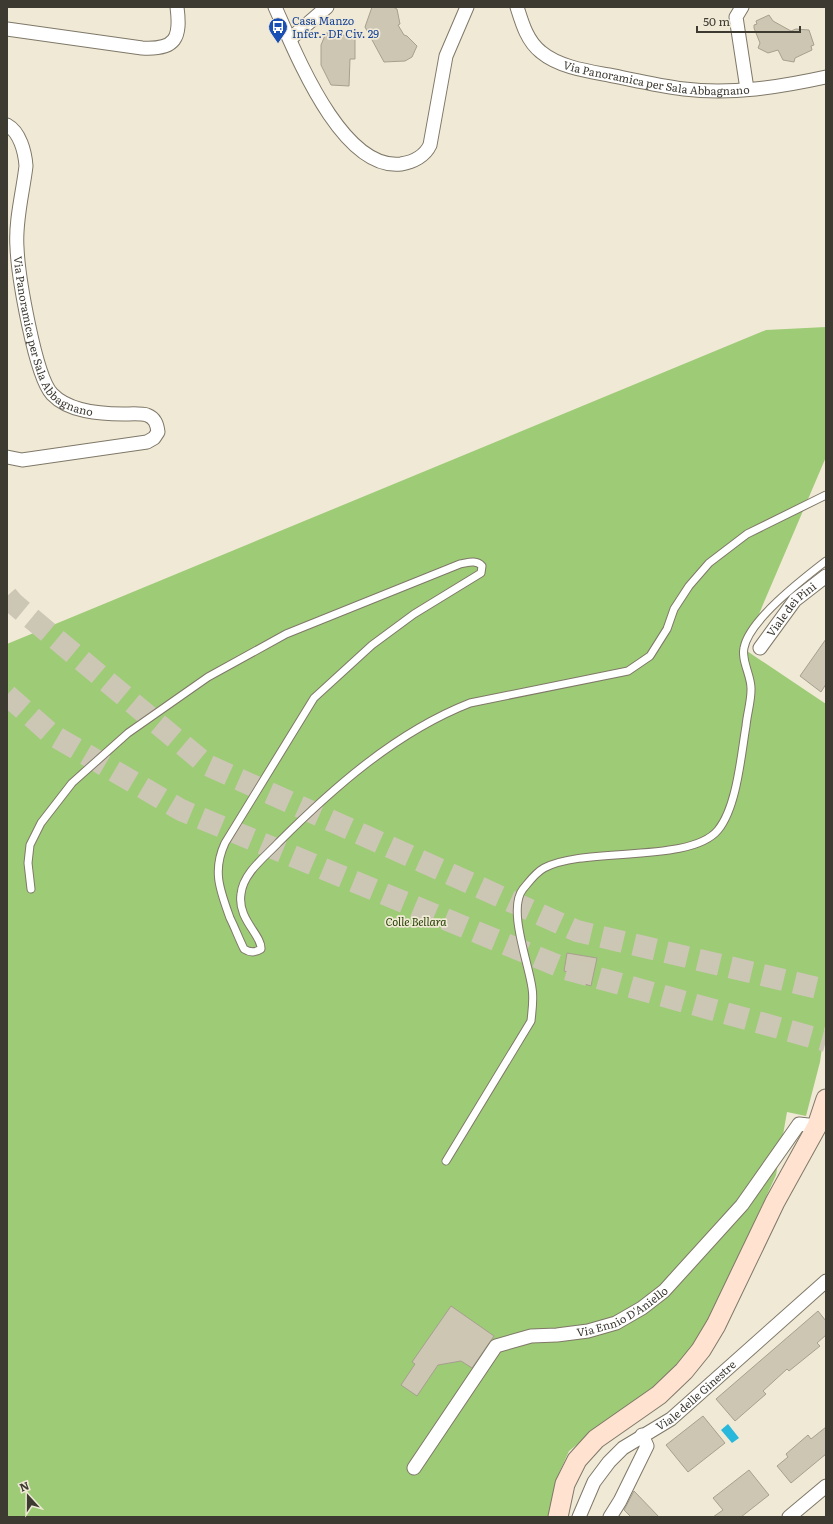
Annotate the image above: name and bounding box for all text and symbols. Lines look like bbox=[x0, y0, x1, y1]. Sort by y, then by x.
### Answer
scale bar bbox=[697, 8, 800, 34]
place label: Casa Manzo Infer.- DF Civ. 29 bbox=[292, 12, 379, 41]
text: 50 m bbox=[703, 12, 730, 30]
bus stop icon: Casa Manzo Infer.- DF Civ. 29 bbox=[267, 16, 289, 44]
street label: Via Panoramica per Sala Abbagnano bbox=[561, 56, 750, 98]
street label: Via Panoramica per Sala Abbagnano bbox=[11, 255, 94, 419]
street label: Viale dei Pini bbox=[762, 577, 819, 639]
park label: Colle Bellara bbox=[385, 913, 447, 929]
street label: Via Ennio D'Aniello bbox=[576, 1282, 671, 1339]
street label: Viale delle Ginestre bbox=[652, 1356, 739, 1434]
north arrow bbox=[8, 1476, 48, 1516]
text: N bbox=[17, 1477, 31, 1495]

